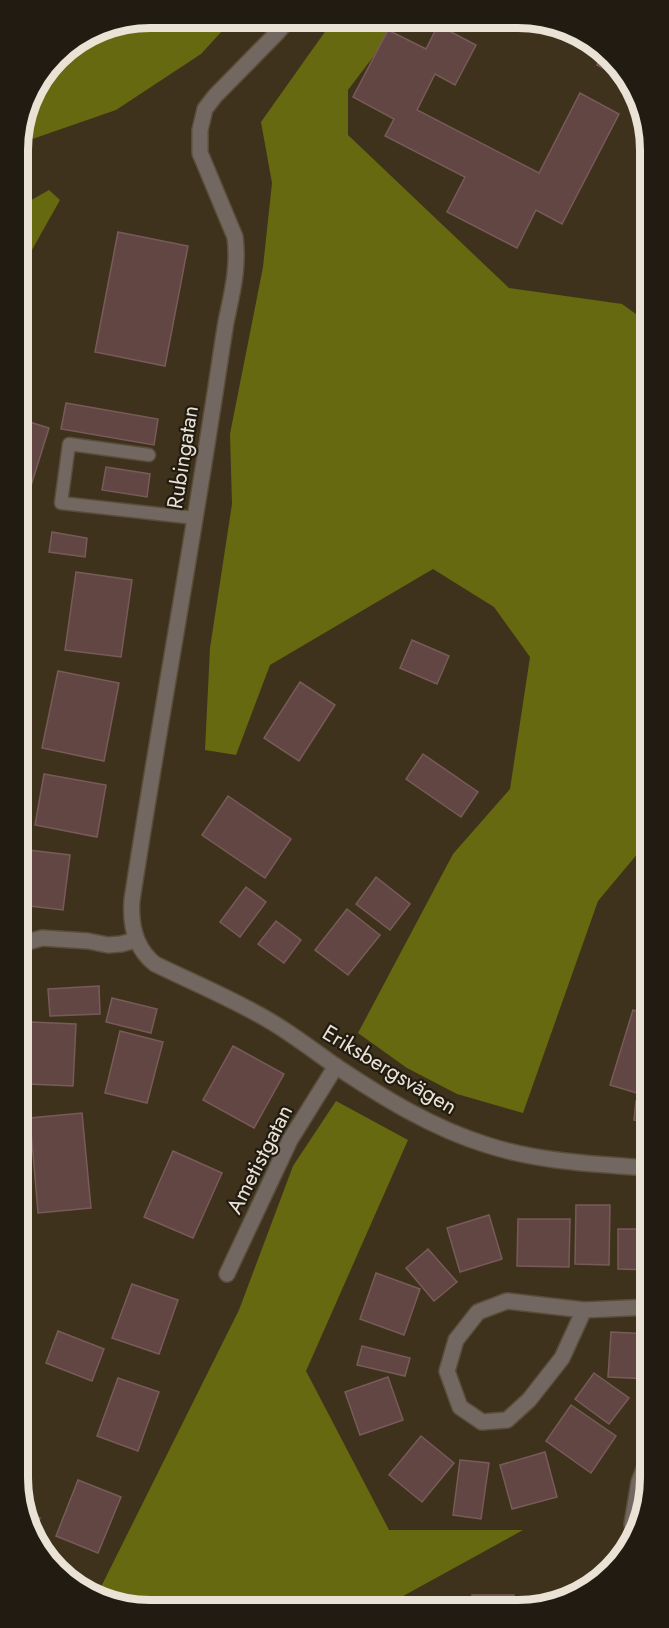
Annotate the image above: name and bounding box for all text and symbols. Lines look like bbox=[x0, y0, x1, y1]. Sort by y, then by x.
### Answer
street label: Rubingatan bbox=[158, 403, 206, 511]
street label: Eriksbergsvägen bbox=[317, 1016, 463, 1122]
street label: Ametistgatan bbox=[218, 1099, 300, 1219]

